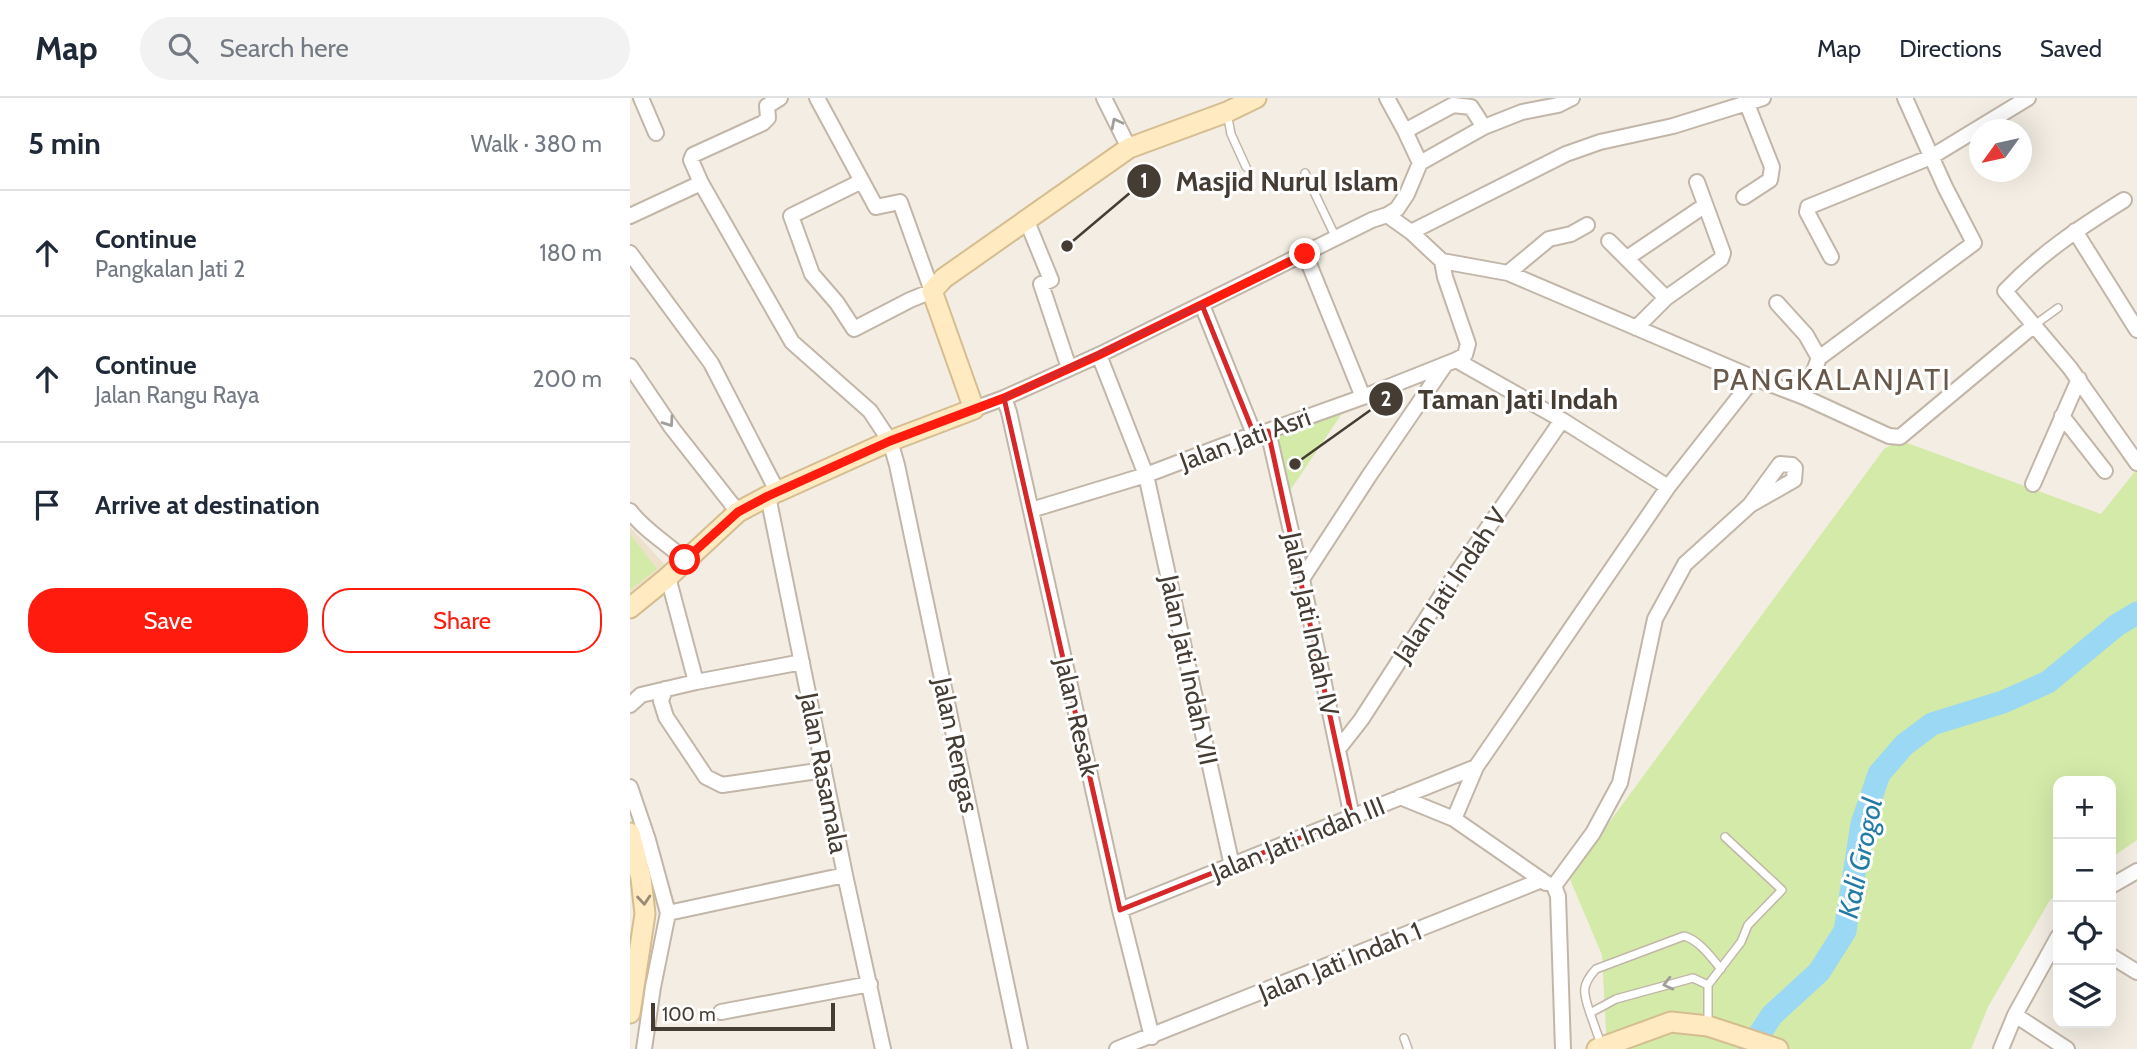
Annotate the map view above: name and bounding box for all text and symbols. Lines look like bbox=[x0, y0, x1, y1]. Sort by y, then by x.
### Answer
search box bbox=[140, 17, 630, 80]
text: Map bbox=[35, 28, 98, 68]
icon: search bbox=[164, 29, 202, 67]
text: Search here bbox=[220, 32, 349, 64]
text: Map bbox=[1817, 34, 1861, 63]
text: Directions bbox=[1899, 34, 2002, 63]
text: Saved bbox=[2040, 34, 2102, 63]
one-way arrow bbox=[1111, 118, 1125, 130]
north arrow bbox=[1969, 119, 2032, 182]
text: 5 min bbox=[28, 125, 101, 162]
text: Walk · 380 m bbox=[471, 130, 602, 158]
callout: Masjid Nurul Islam bbox=[1126, 156, 1412, 205]
text: Masjid Nurul Islam bbox=[1175, 164, 1399, 198]
text: 1 bbox=[1140, 168, 1148, 193]
text: Continue bbox=[95, 223, 197, 255]
icon: ahead bbox=[28, 234, 66, 272]
route end bbox=[1289, 238, 1320, 269]
text: 180 m bbox=[539, 239, 602, 267]
text: Pangkalan Jati 2 bbox=[95, 255, 245, 283]
text: Continue bbox=[95, 349, 197, 381]
icon: ahead bbox=[28, 360, 66, 398]
district label: PANGKALANJATI bbox=[1712, 361, 1952, 398]
text: 200 m bbox=[532, 365, 602, 393]
callout: Taman Jati Indah bbox=[1369, 374, 1632, 423]
text: Jalan Rangu Raya bbox=[95, 381, 259, 409]
text: Taman Jati Indah bbox=[1418, 382, 1618, 416]
text: 2 bbox=[1380, 386, 1392, 411]
street label: Jalan Jati Asri bbox=[1174, 401, 1315, 478]
one-way arrow bbox=[661, 414, 673, 427]
icon: arrive bbox=[28, 486, 66, 524]
text: Arrive at destination bbox=[95, 489, 320, 521]
street label: Jalan Jati Indah V bbox=[1386, 501, 1514, 669]
street label: Jalan Jati Indah IV bbox=[1276, 528, 1346, 719]
route start bbox=[669, 544, 700, 575]
street label: Jalan Jati Indah VII bbox=[1153, 571, 1225, 768]
button: Save bbox=[28, 588, 308, 653]
button: Share bbox=[322, 588, 602, 653]
street label: Jalan Resak bbox=[1048, 653, 1106, 780]
street label: Jalan Rengas bbox=[926, 674, 986, 816]
street label: Jalan Rasamala bbox=[793, 689, 855, 857]
map controls bbox=[2053, 776, 2116, 1028]
button: + bbox=[2053, 776, 2116, 839]
street label: Jalan Jati Indah III bbox=[1206, 790, 1389, 889]
water label: Kali Grogol bbox=[1831, 794, 1889, 921]
button: − bbox=[2053, 839, 2116, 902]
one-way arrow bbox=[636, 894, 651, 905]
button: locate bbox=[2053, 902, 2116, 965]
street label: Jalan Jati Indah 1 bbox=[1253, 915, 1426, 1010]
button: layers bbox=[2053, 965, 2116, 1028]
one-way arrow bbox=[1662, 976, 1674, 990]
scale bar bbox=[651, 1000, 835, 1032]
text: 100 m bbox=[662, 1003, 716, 1026]

